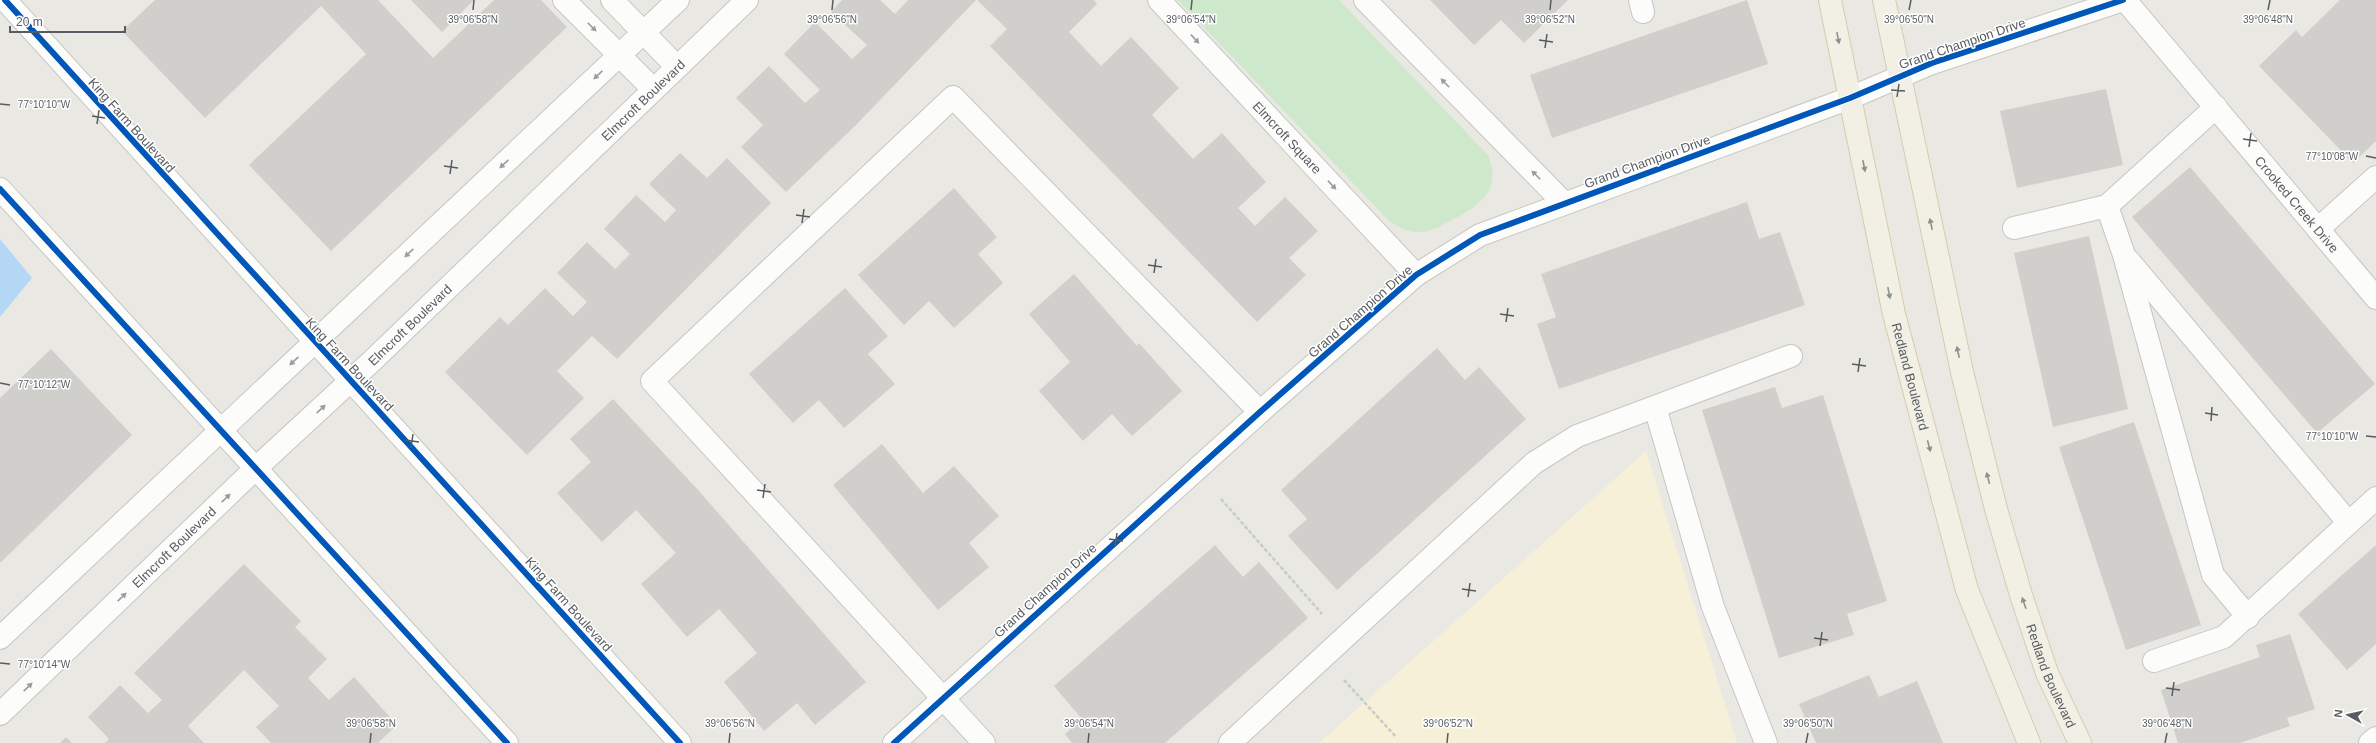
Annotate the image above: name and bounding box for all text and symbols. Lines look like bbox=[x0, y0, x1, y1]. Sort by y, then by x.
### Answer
scale bar bbox=[10, 8, 125, 34]
text: 39°06'58"N bbox=[448, 14, 498, 25]
text: 39°06'56"N bbox=[807, 14, 857, 25]
text: 39°06'54"N bbox=[1166, 14, 1216, 25]
text: 39°06'52"N bbox=[1525, 14, 1575, 25]
text: 39°06'50"N bbox=[1884, 14, 1934, 25]
text: 39°06'48"N bbox=[2243, 14, 2293, 25]
text: 20 m bbox=[16, 15, 43, 29]
street label: Grand Champion Drive bbox=[1897, 15, 2027, 72]
one-way arrow bbox=[587, 22, 597, 32]
one-way arrow bbox=[1835, 32, 1841, 44]
one-way arrow bbox=[1190, 34, 1200, 44]
street label: Elmcroft Boulevard bbox=[599, 57, 688, 144]
one-way arrow bbox=[593, 70, 603, 80]
street label: King Farm Boulevard bbox=[85, 75, 178, 176]
one-way arrow bbox=[1440, 78, 1450, 88]
street label: Elmcroft Square bbox=[1250, 98, 1324, 177]
text: 77°10'10"W bbox=[18, 99, 71, 110]
street label: Grand Champion Drive bbox=[1582, 132, 1712, 191]
text: 77°10'08"W bbox=[2306, 151, 2359, 162]
street label: Crooked Creek Drive bbox=[2252, 153, 2341, 256]
one-way arrow bbox=[499, 159, 508, 168]
one-way arrow bbox=[1861, 159, 1867, 172]
one-way arrow bbox=[1531, 170, 1541, 180]
one-way arrow bbox=[1327, 180, 1336, 190]
one-way arrow bbox=[1928, 218, 1934, 231]
one-way arrow bbox=[404, 248, 414, 257]
street label: Grand Champion Drive bbox=[1305, 262, 1415, 361]
street label: Elmcroft Boulevard bbox=[365, 282, 455, 369]
one-way arrow bbox=[1887, 287, 1893, 299]
street label: King Farm Boulevard bbox=[303, 315, 397, 414]
street label: Redland Boulevard bbox=[1889, 321, 1931, 432]
one-way arrow bbox=[1955, 345, 1961, 358]
one-way arrow bbox=[289, 356, 299, 366]
text: 77°10'12"W bbox=[18, 379, 71, 390]
one-way arrow bbox=[316, 404, 326, 414]
text: 77°10'10"W bbox=[2306, 431, 2359, 442]
one-way arrow bbox=[1926, 440, 1932, 452]
one-way arrow bbox=[1985, 472, 1991, 484]
one-way arrow bbox=[221, 493, 231, 502]
street label: Elmcroft Boulevard bbox=[129, 504, 219, 591]
street label: Grand Champion Drive bbox=[991, 540, 1100, 640]
street label: King Farm Boulevard bbox=[522, 554, 615, 655]
one-way arrow bbox=[117, 592, 127, 602]
one-way arrow bbox=[2020, 597, 2026, 609]
street label: Redland Boulevard bbox=[2023, 622, 2079, 730]
text: 77°10'14"W bbox=[18, 659, 71, 670]
one-way arrow bbox=[23, 682, 33, 692]
north arrow bbox=[2328, 695, 2368, 735]
text: N bbox=[2332, 709, 2345, 718]
text: 39°06'58"N bbox=[346, 718, 396, 729]
text: 39°06'56"N bbox=[705, 718, 755, 729]
text: 39°06'54"N bbox=[1064, 718, 1114, 729]
text: 39°06'52"N bbox=[1423, 718, 1473, 729]
text: 39°06'50"N bbox=[1783, 718, 1833, 729]
text: 39°06'48"N bbox=[2142, 718, 2192, 729]

